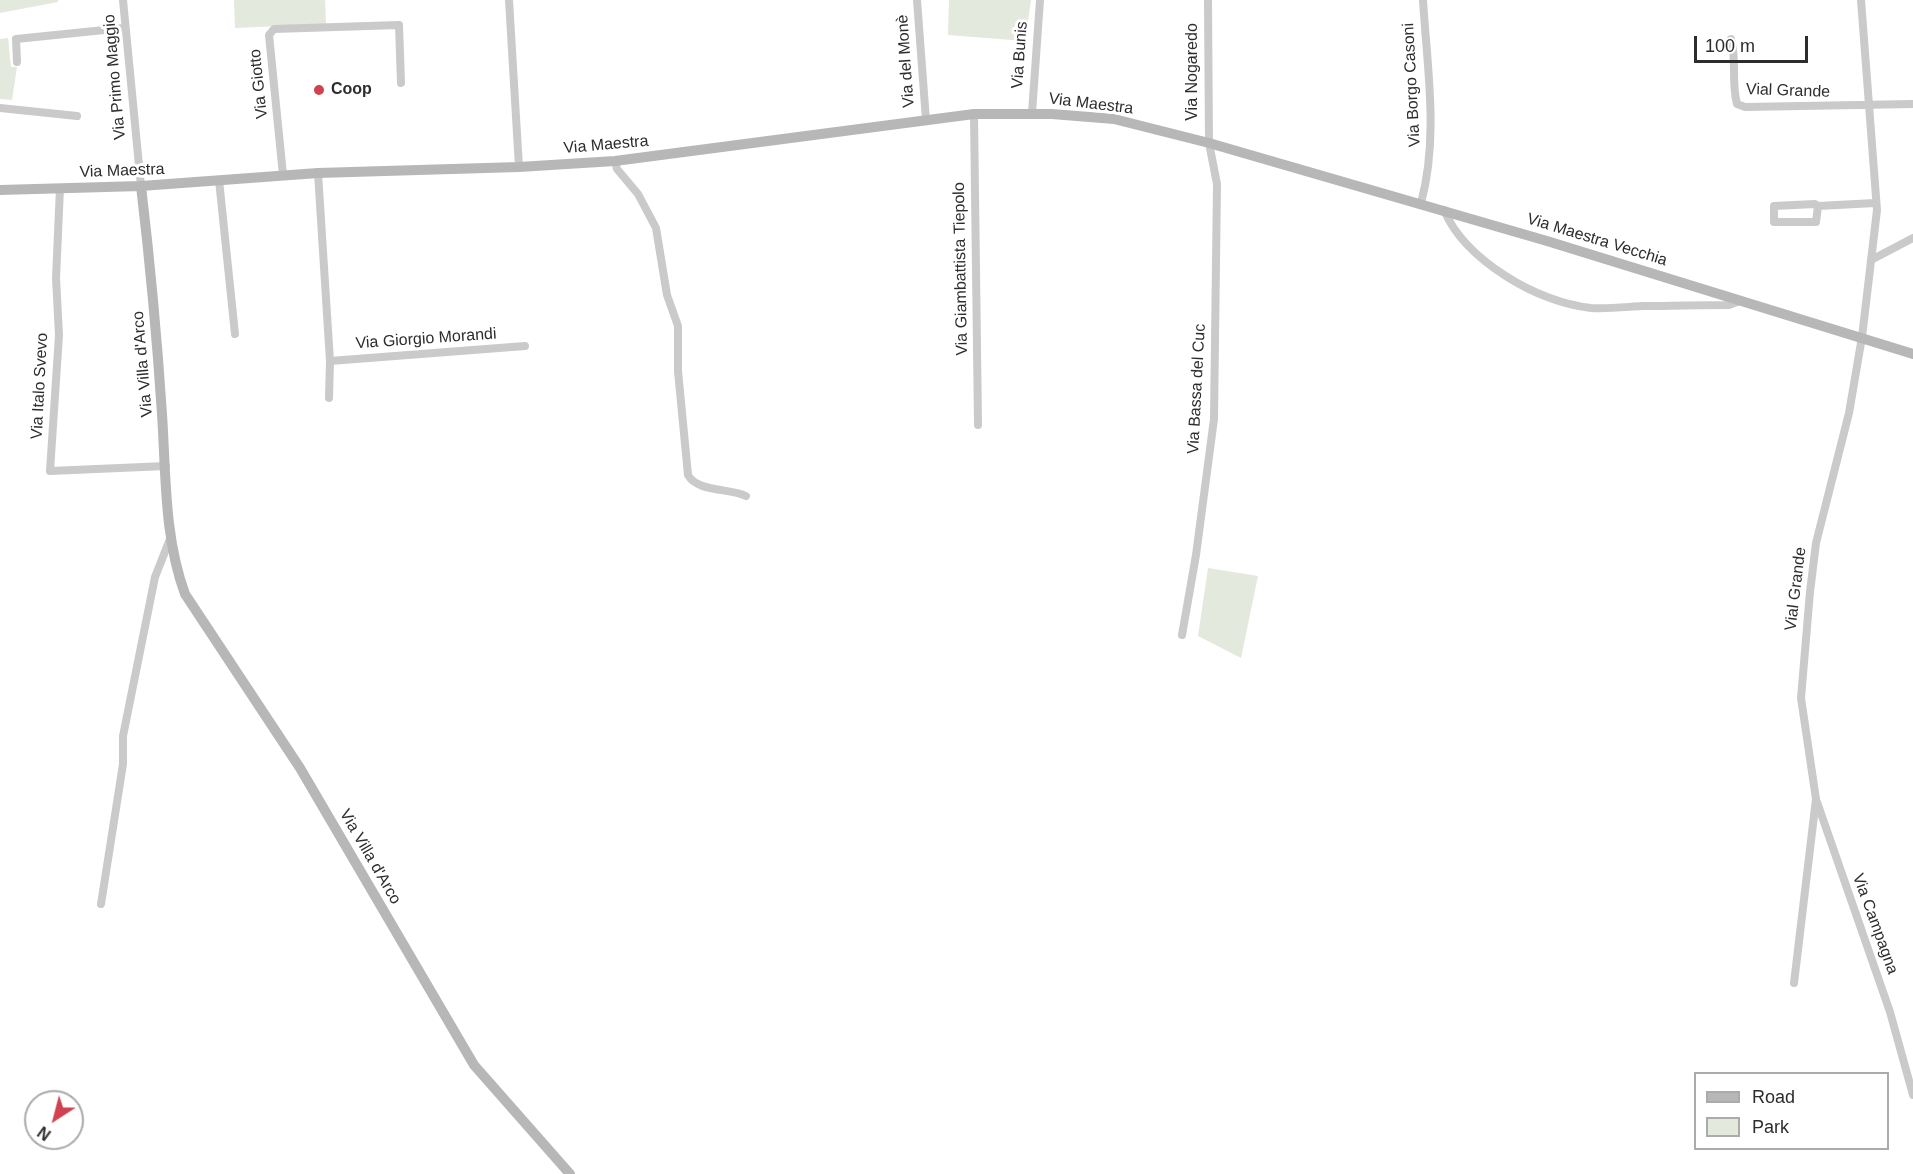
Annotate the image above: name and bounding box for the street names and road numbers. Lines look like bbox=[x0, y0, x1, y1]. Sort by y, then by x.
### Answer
street label: Via Primo Maggio bbox=[100, 13, 130, 141]
street label: Via del Monè bbox=[893, 14, 919, 108]
street label: Via Bunis bbox=[1008, 21, 1032, 89]
street label: Via Borgo Casoni bbox=[1399, 22, 1425, 148]
street label: Via Nogaredo bbox=[1183, 23, 1203, 121]
street label: Via Giotto bbox=[246, 48, 272, 120]
street label: Vial Grande bbox=[1746, 80, 1830, 102]
street label: Via Maestra bbox=[1048, 89, 1134, 119]
street label: Via Maestra bbox=[563, 132, 649, 158]
street label: Via Maestra bbox=[79, 160, 165, 182]
street label: Via Giambattista Tiepolo bbox=[950, 182, 972, 356]
street label: Via Maestra Vecchia bbox=[1525, 210, 1669, 270]
street label: Via Villa d'Arco bbox=[129, 310, 157, 418]
street label: Via Bassa del Cuc bbox=[1184, 323, 1210, 455]
street label: Via Giorgio Morandi bbox=[355, 325, 497, 353]
street label: Via Italo Svevo bbox=[28, 332, 52, 440]
street label: Vial Grande bbox=[1781, 546, 1811, 632]
street label: Via Villa d'Arco bbox=[335, 806, 405, 908]
street label: Via Campagna bbox=[1848, 871, 1902, 977]

